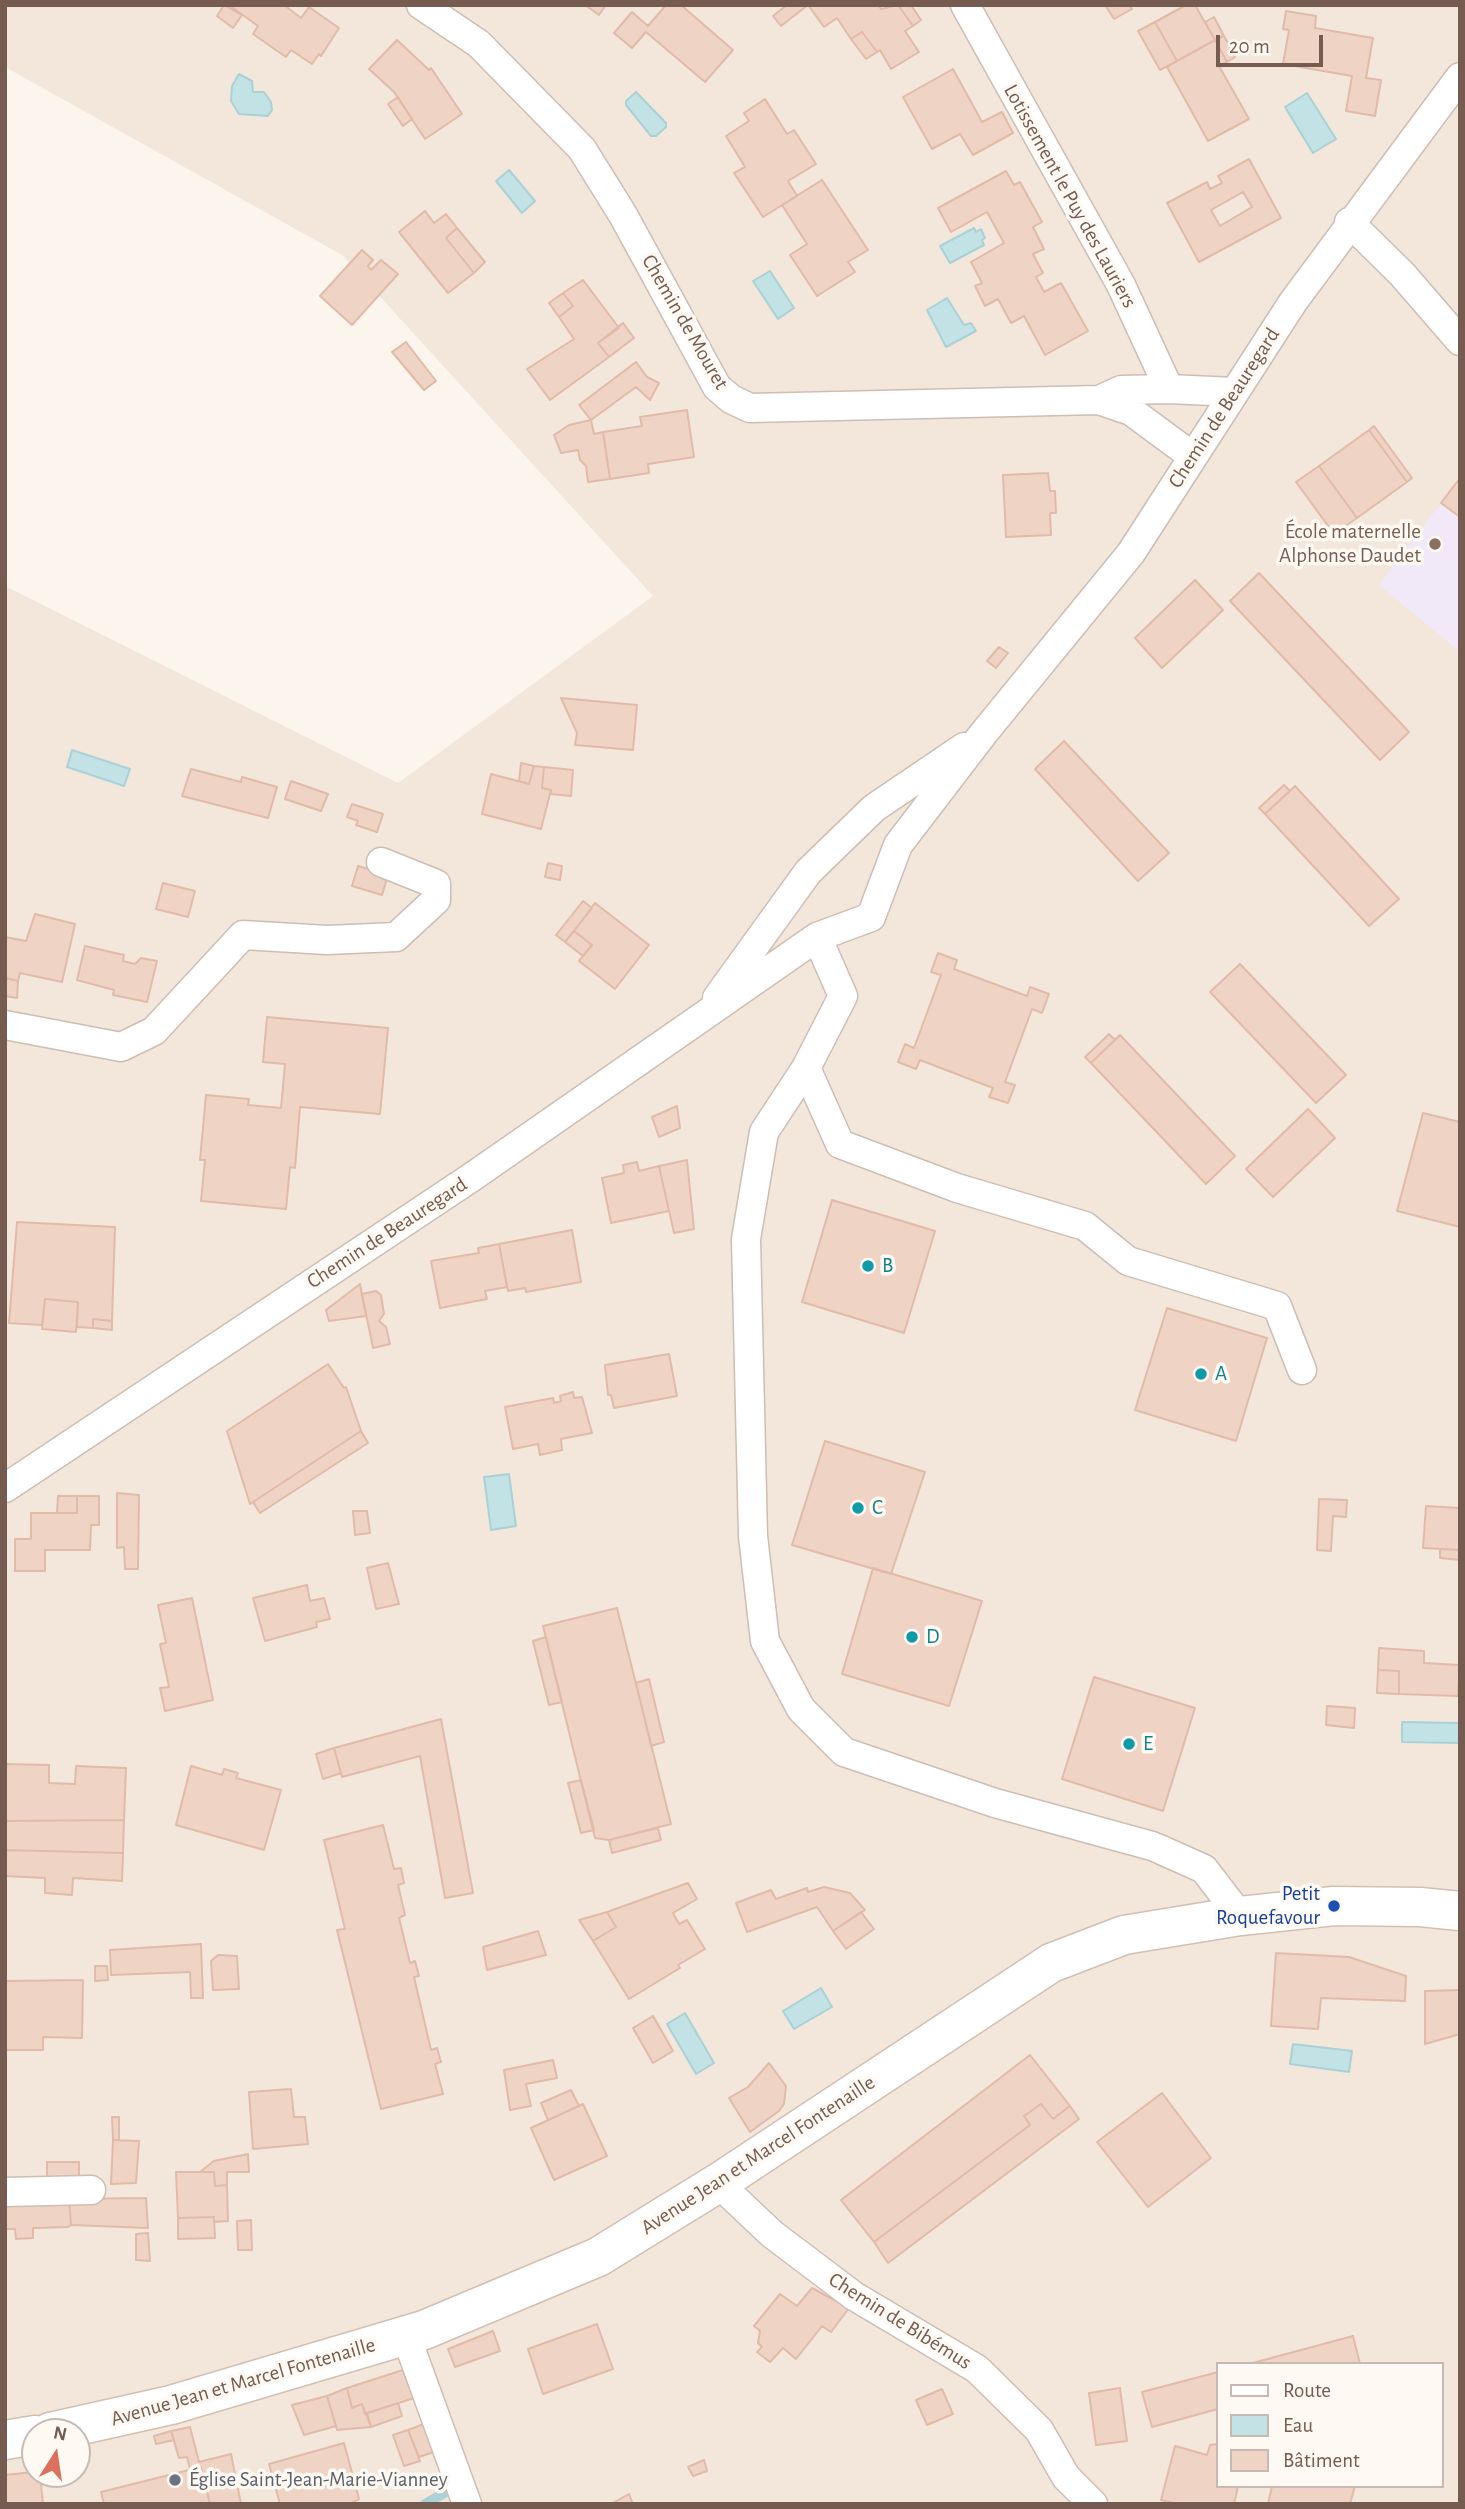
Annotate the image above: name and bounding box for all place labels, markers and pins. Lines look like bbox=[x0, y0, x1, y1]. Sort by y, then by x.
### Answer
place label: École maternelle Alphonse Daudet bbox=[1279, 519, 1421, 569]
marker: École maternelle Alphonse Daudet bbox=[1427, 536, 1443, 552]
place label: B bbox=[882, 1253, 893, 1279]
marker: B bbox=[860, 1258, 876, 1274]
place label: A bbox=[1215, 1361, 1227, 1387]
marker: A bbox=[1193, 1366, 1209, 1382]
place label: C bbox=[872, 1495, 883, 1521]
marker: C bbox=[850, 1500, 866, 1516]
place label: D bbox=[926, 1624, 940, 1650]
marker: D bbox=[904, 1629, 920, 1645]
place label: E bbox=[1143, 1731, 1153, 1757]
marker: E bbox=[1121, 1736, 1137, 1752]
place label: Petit Roquefavour bbox=[1216, 1881, 1320, 1931]
marker: Petit Roquefavour bbox=[1326, 1898, 1342, 1914]
place label: Église Saint-Jean-Marie-Vianney bbox=[189, 2467, 448, 2493]
marker: Église Saint-Jean-Marie-Vianney bbox=[167, 2472, 183, 2488]

